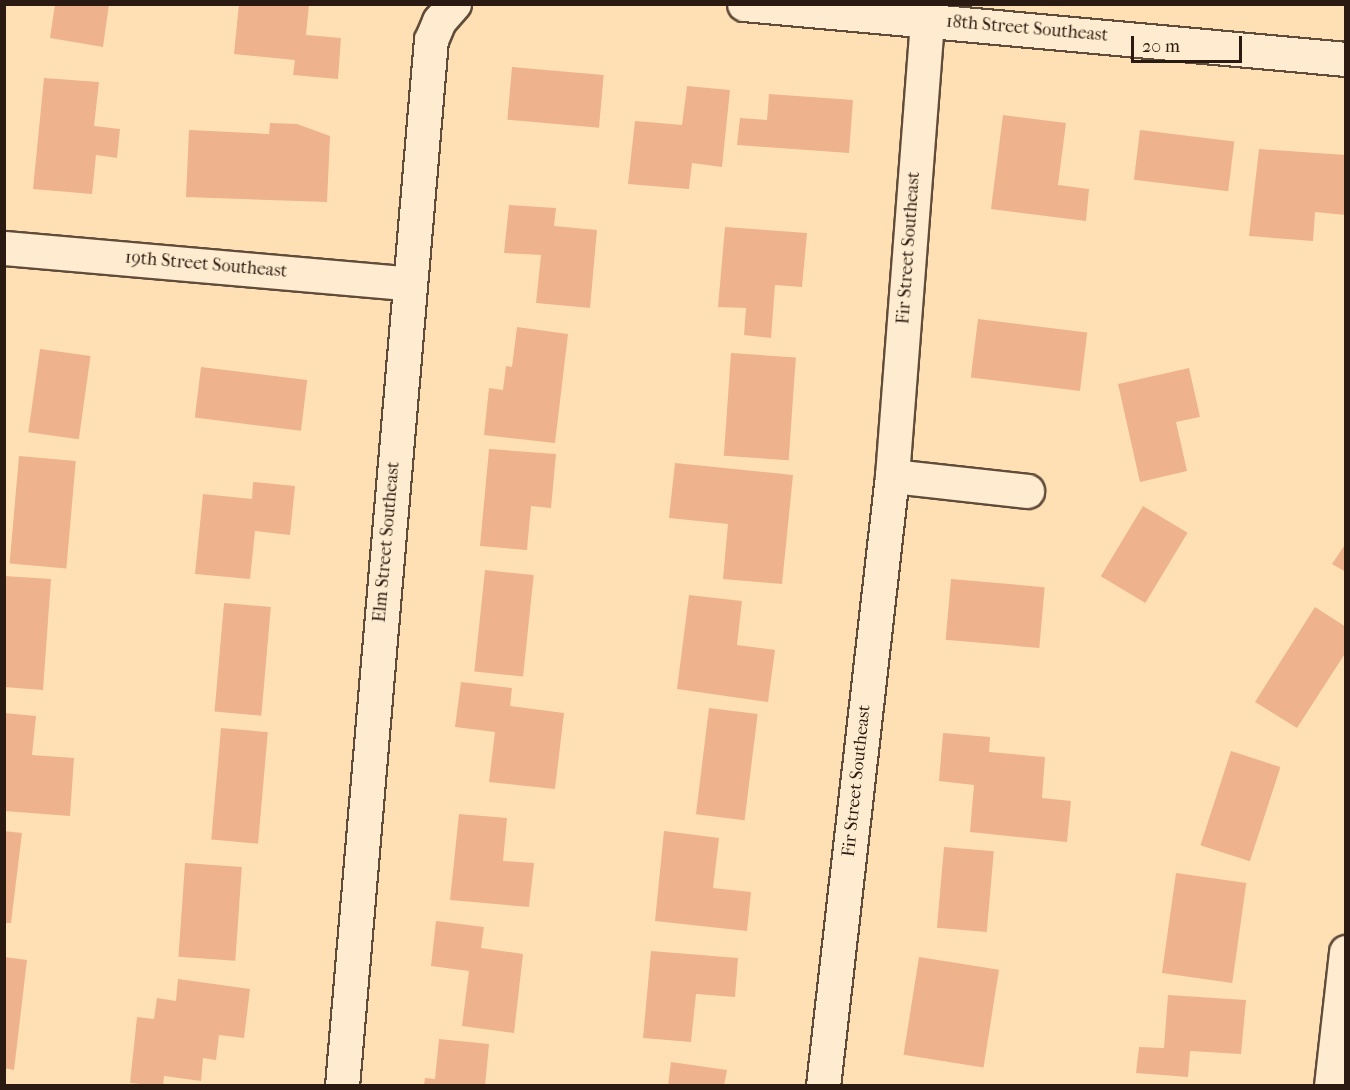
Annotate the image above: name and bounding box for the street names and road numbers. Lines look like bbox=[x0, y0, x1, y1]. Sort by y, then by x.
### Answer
street label: 18th Street Southeast bbox=[945, 11, 1109, 47]
street label: Fir Street Southeast bbox=[893, 171, 925, 325]
street label: 19th Street Southeast bbox=[124, 247, 288, 283]
street label: Elm Street Southeast bbox=[369, 461, 405, 623]
street label: Fir Street Southeast bbox=[838, 704, 876, 858]

